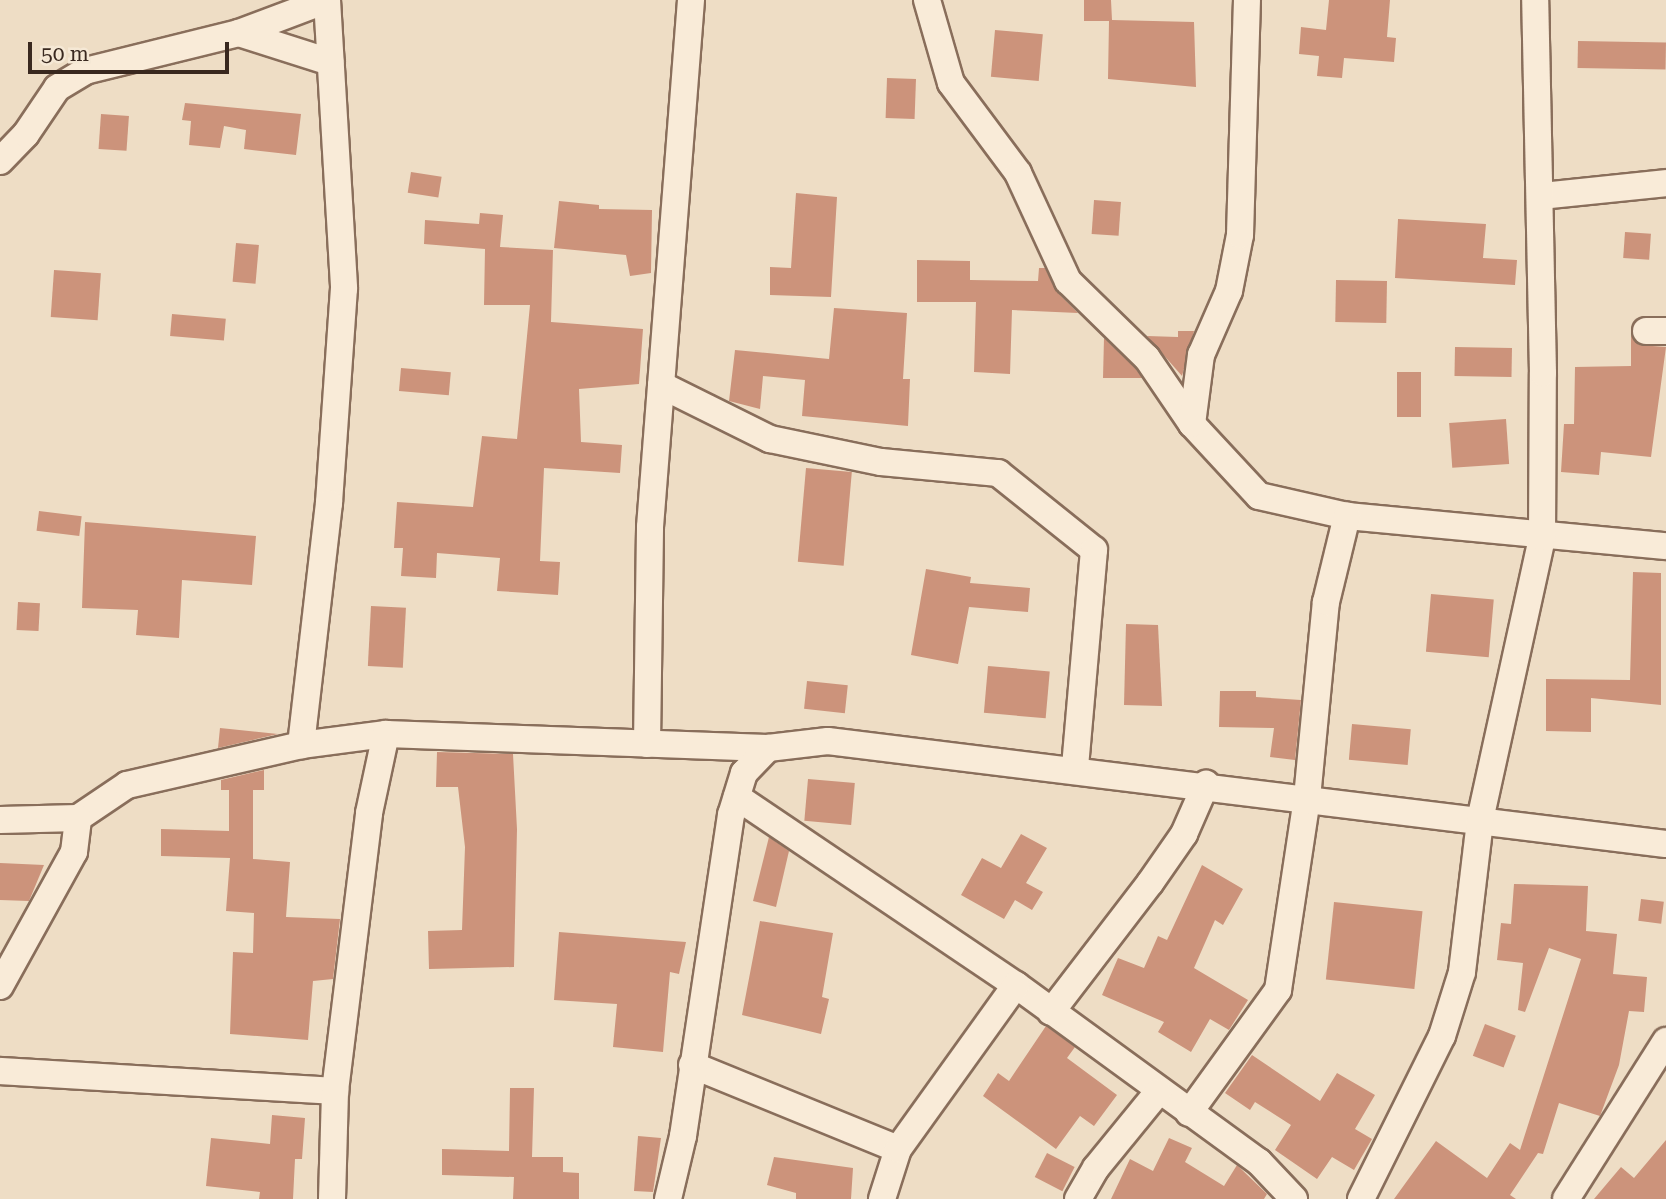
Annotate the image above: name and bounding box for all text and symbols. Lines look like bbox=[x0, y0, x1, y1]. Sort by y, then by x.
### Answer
scale bar bbox=[32, 28, 233, 72]
text: 50 m bbox=[41, 42, 89, 66]

